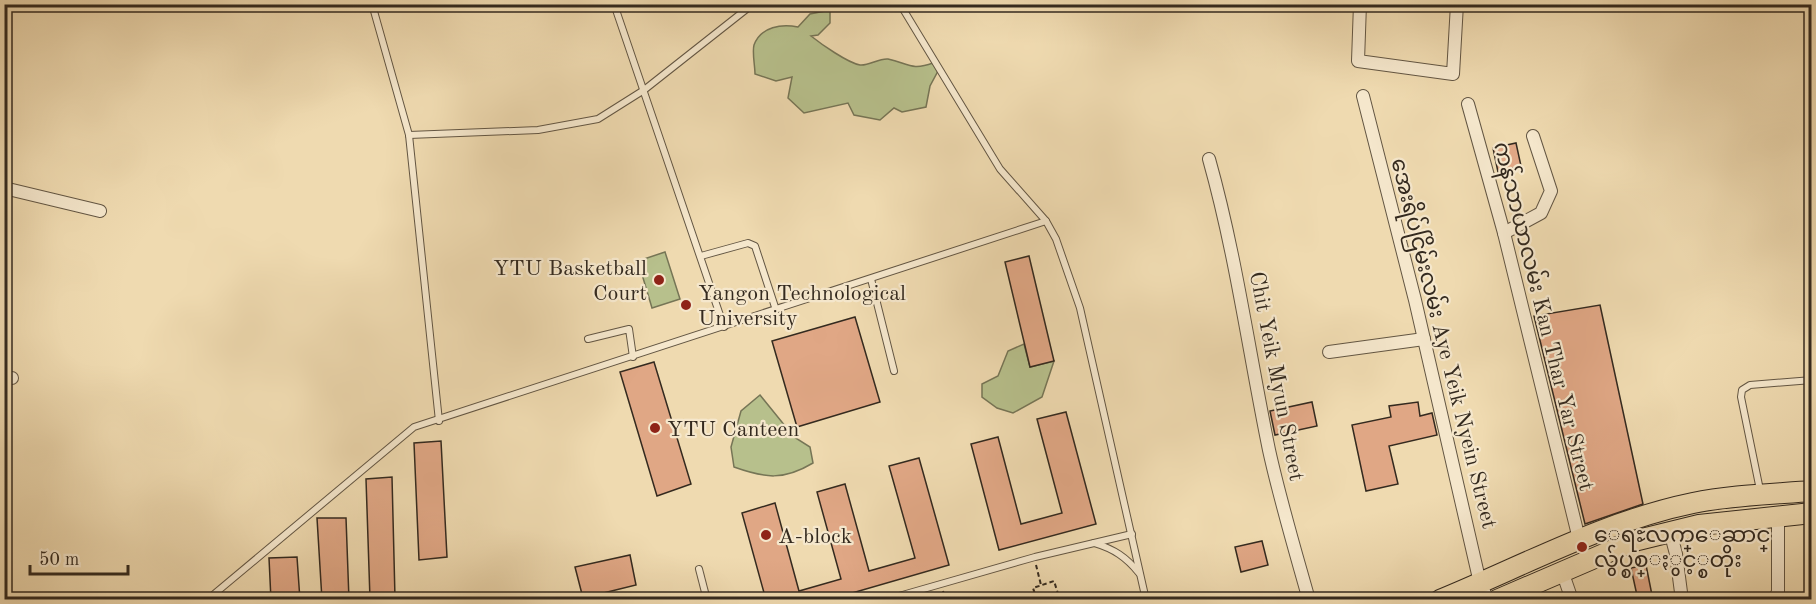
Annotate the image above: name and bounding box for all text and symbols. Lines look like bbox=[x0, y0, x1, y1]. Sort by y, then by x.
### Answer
street label: ကန်သာယာလမ်း Kan Thar Yar Street bbox=[1484, 138, 1603, 494]
street label: အေးရိပ်ငြိမ်းလမ်း Aye Yeik Nyein Street bbox=[1381, 155, 1506, 532]
place label: YTU Basketball Court bbox=[493, 258, 647, 305]
street label: Chit Yeik Myun Street bbox=[1245, 270, 1307, 483]
marker: YTU Basketball Court bbox=[652, 273, 666, 287]
place label: Yangon Technological University bbox=[698, 283, 906, 330]
marker: Yangon Technological University bbox=[679, 298, 693, 312]
place label: YTU Canteen bbox=[667, 419, 799, 441]
marker: YTU Canteen bbox=[648, 421, 662, 435]
place label: ေရႊလက္ေဆာင္ လ်ွပ္စစ္ႏွင့္စတိုး bbox=[1594, 525, 1771, 578]
place label: A-block bbox=[778, 526, 852, 548]
marker: A-block bbox=[759, 528, 773, 542]
scale bar bbox=[30, 538, 128, 576]
marker: ေရႊလက္ေဆာင္ လ်ွပ္စစ္ႏွင့္စတိုး bbox=[1575, 540, 1589, 554]
text: 50 m bbox=[39, 551, 79, 569]

